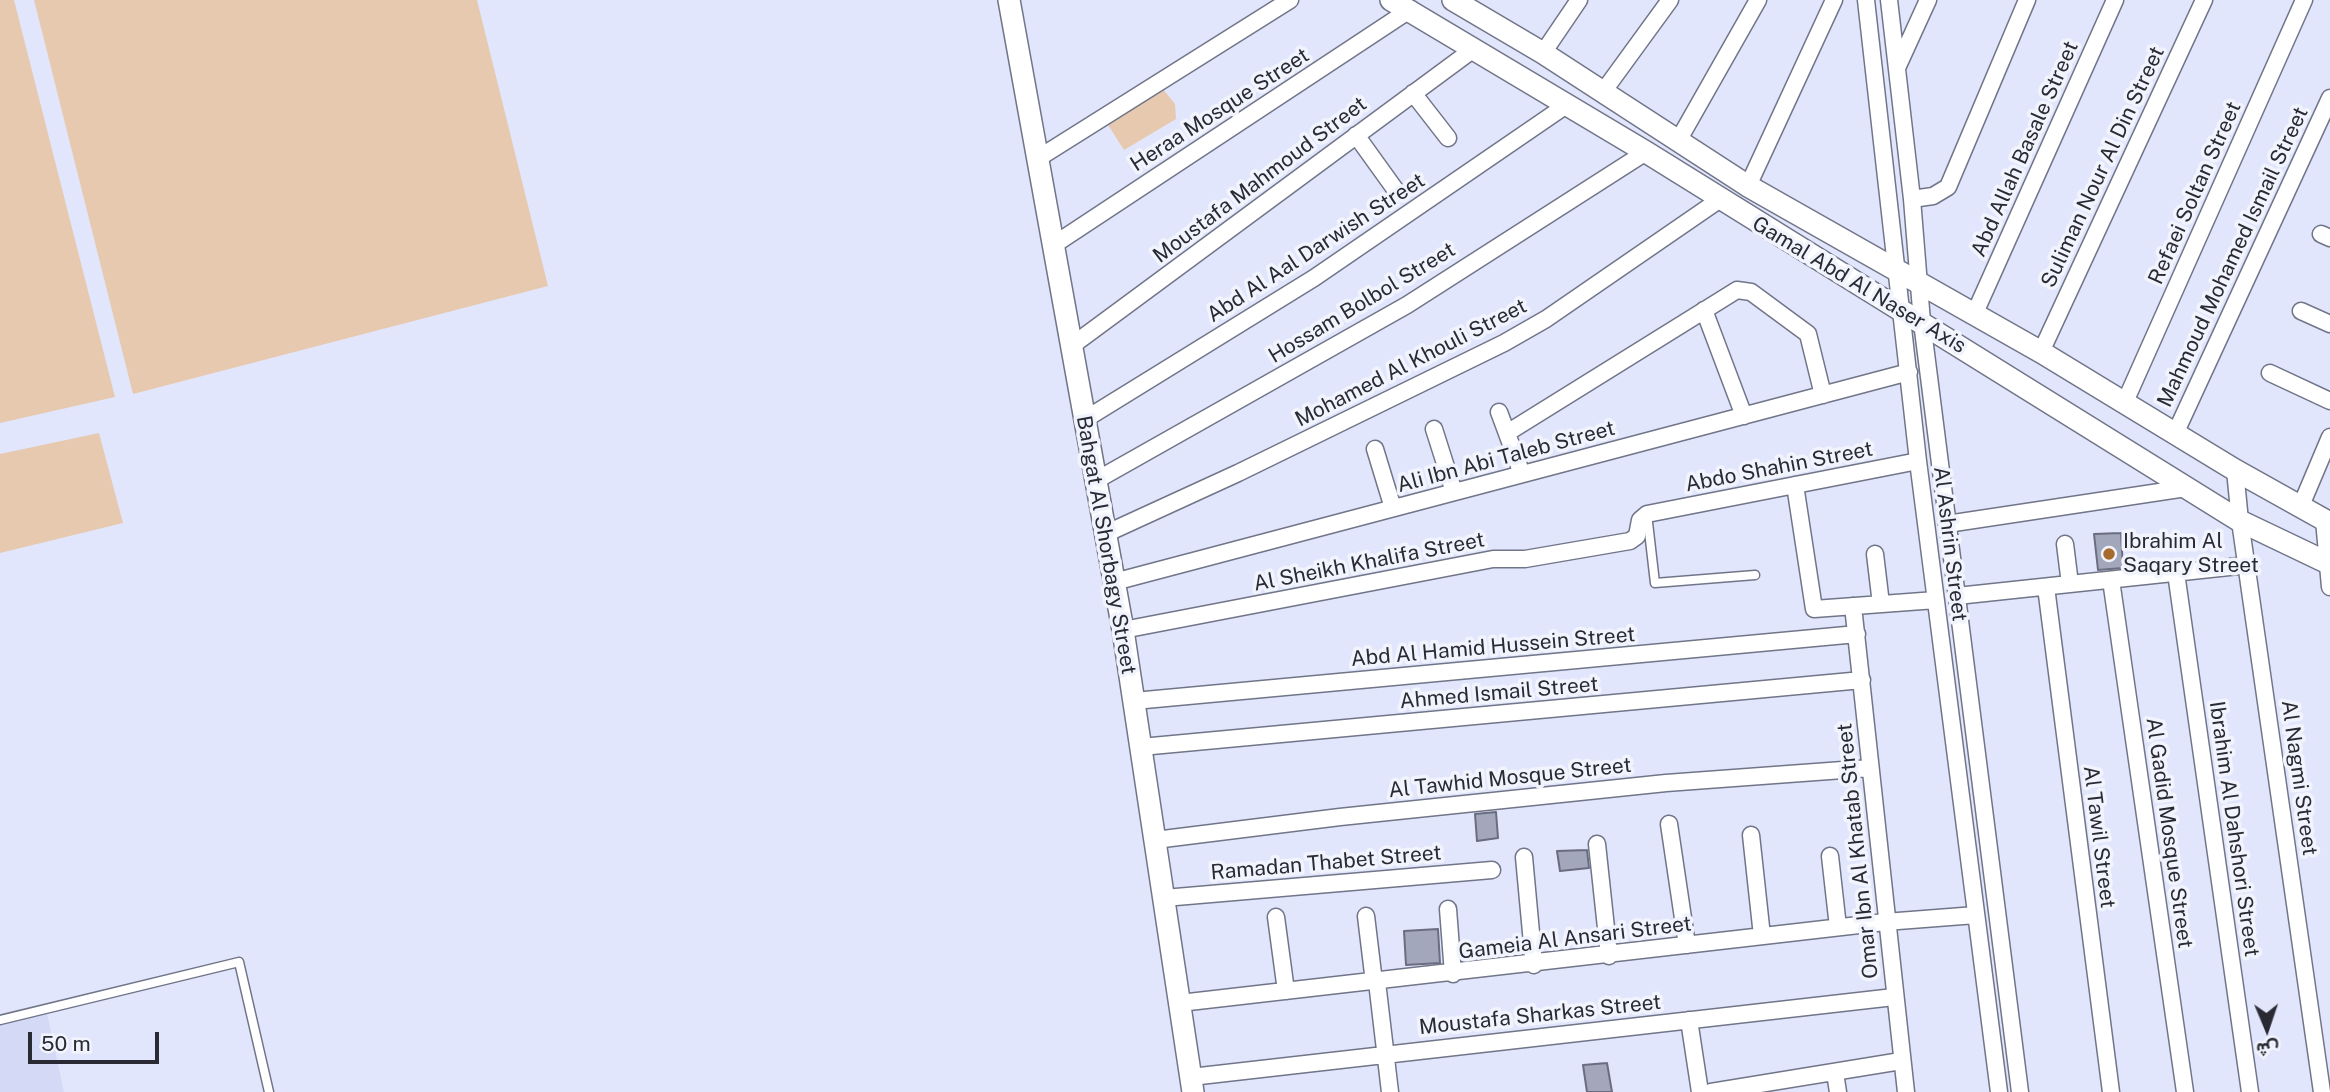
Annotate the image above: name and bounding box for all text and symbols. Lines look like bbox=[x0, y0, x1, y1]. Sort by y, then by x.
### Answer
street label: Abd Allah Basale Street bbox=[1966, 37, 2084, 261]
street label: Heraa Mosque Street bbox=[1126, 43, 1314, 177]
street label: Suliman Nour Al Din Street bbox=[2036, 43, 2170, 291]
street label: Moustafa Mahmoud Street bbox=[1148, 91, 1372, 269]
street label: Refaei Soltan Street bbox=[2143, 98, 2247, 288]
street label: Mahmoud Mohamed Ismail Street bbox=[2152, 103, 2314, 411]
street label: Abd Al Aal Darwish Street bbox=[1202, 168, 1430, 328]
street label: Gamal Abd Al Naser Axis bbox=[1747, 211, 1971, 359]
street label: Hossam Bolbol Street bbox=[1264, 237, 1460, 369]
street label: Mohamed Al Khouli Street bbox=[1291, 294, 1531, 432]
street label: Bahgat Al Shorbagy Street bbox=[1071, 414, 1141, 676]
street label: Ali Ibn Abi Taleb Street bbox=[1394, 416, 1618, 498]
street label: Abdo Shahin Street bbox=[1683, 436, 1875, 498]
street label: Al Ashrin Street bbox=[1928, 465, 1972, 623]
street label: Al Sheikh Khalifa Street bbox=[1251, 527, 1487, 597]
place label: Ibrahim Al Saqary Street bbox=[2123, 529, 2259, 579]
marker: Ibrahim Al Saqary Street bbox=[2101, 546, 2117, 562]
street label: Abd Al Hamid Hussein Street bbox=[1350, 622, 1636, 672]
street label: Ahmed Ismail Street bbox=[1399, 672, 1599, 714]
street label: Al Nagmi Street bbox=[2276, 699, 2322, 857]
street label: Ibrahim Al Dahshori Street bbox=[2204, 700, 2264, 958]
street label: Al Gadid Mosque Street bbox=[2140, 716, 2198, 950]
street label: Omar Ibn Al Khatab Street bbox=[1832, 722, 1884, 980]
street label: Al Tawhid Mosque Street bbox=[1387, 753, 1633, 803]
street label: Al Tawil Street bbox=[2078, 764, 2120, 910]
street label: Ramadan Thabet Street bbox=[1210, 840, 1442, 886]
street label: Gameia Al Ansari Street bbox=[1457, 911, 1693, 965]
street label: Moustafa Sharkas Street bbox=[1418, 990, 1662, 1040]
north arrow bbox=[2232, 994, 2302, 1064]
scale bar bbox=[32, 1018, 163, 1062]
text: 50 m bbox=[41, 1031, 91, 1056]
text: ش bbox=[2256, 1039, 2280, 1061]

